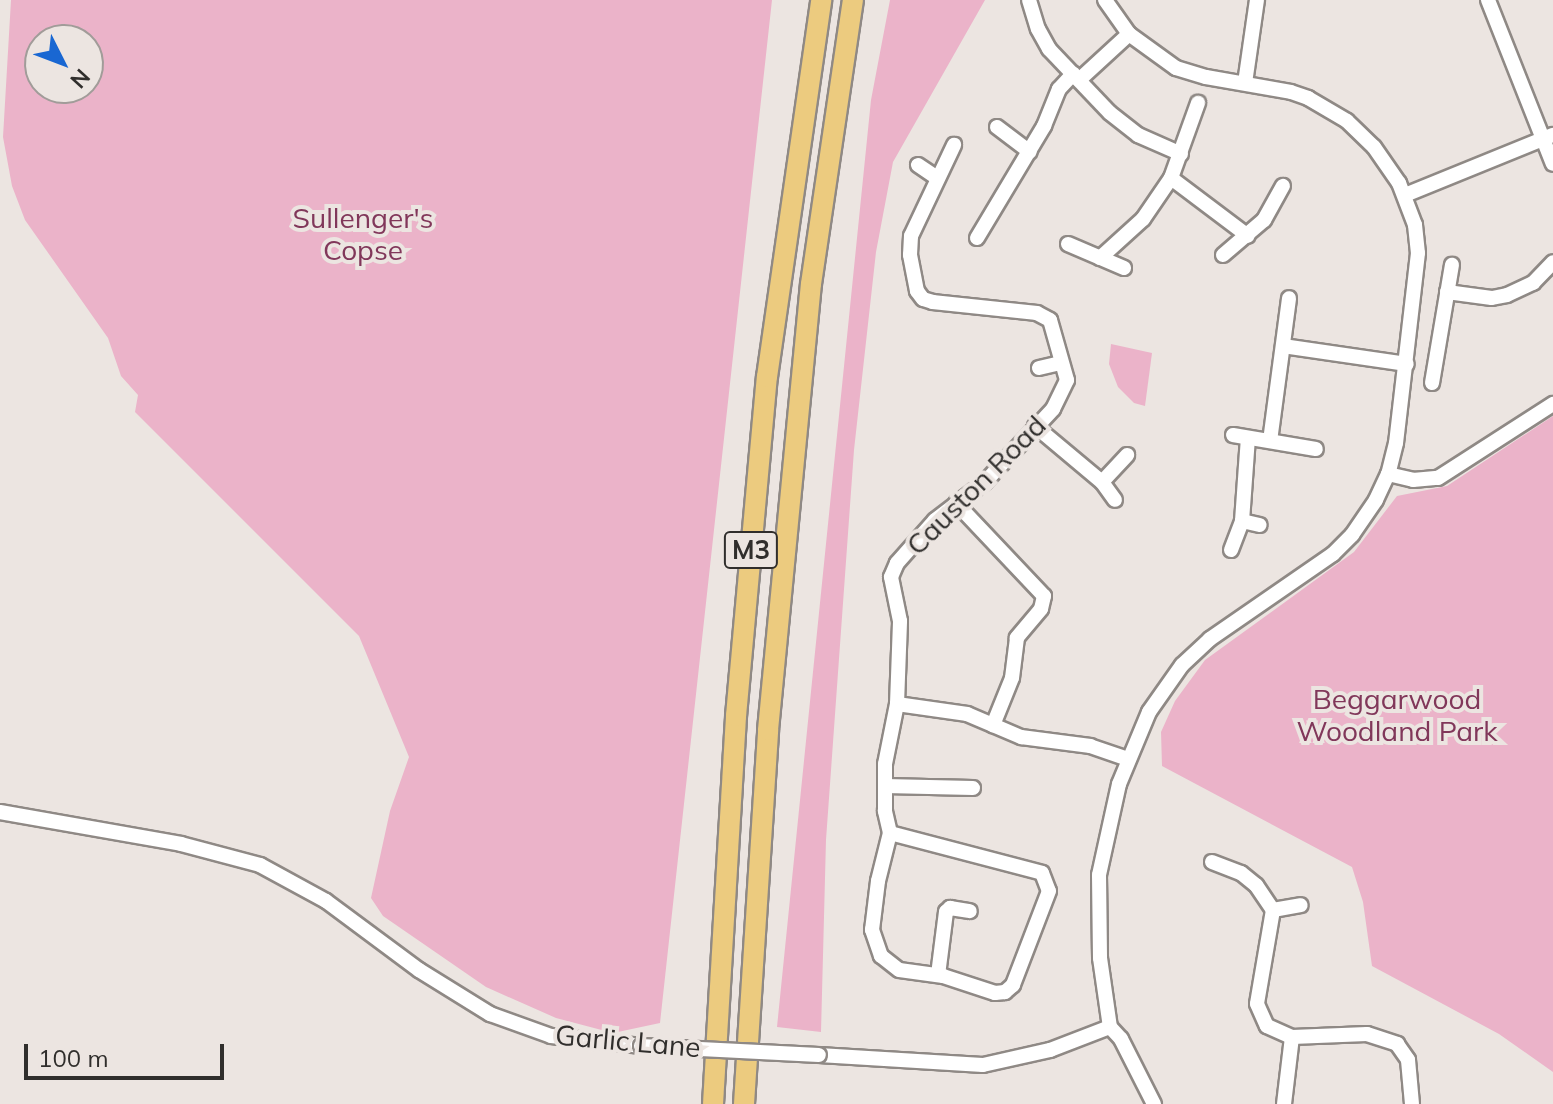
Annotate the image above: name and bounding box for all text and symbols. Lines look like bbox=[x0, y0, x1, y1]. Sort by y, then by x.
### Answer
north arrow bbox=[24, 24, 104, 104]
text: N bbox=[64, 63, 96, 94]
park label: Sullenger's Copse bbox=[293, 201, 433, 267]
street label: Causton Road bbox=[899, 408, 1053, 562]
road number: M3 bbox=[723, 528, 779, 572]
park label: Beggarwood Woodland Park bbox=[1296, 682, 1498, 748]
street label: Garlic Lane bbox=[554, 1018, 702, 1064]
scale bar bbox=[28, 1028, 228, 1078]
text: 100 m bbox=[38, 1043, 109, 1073]

